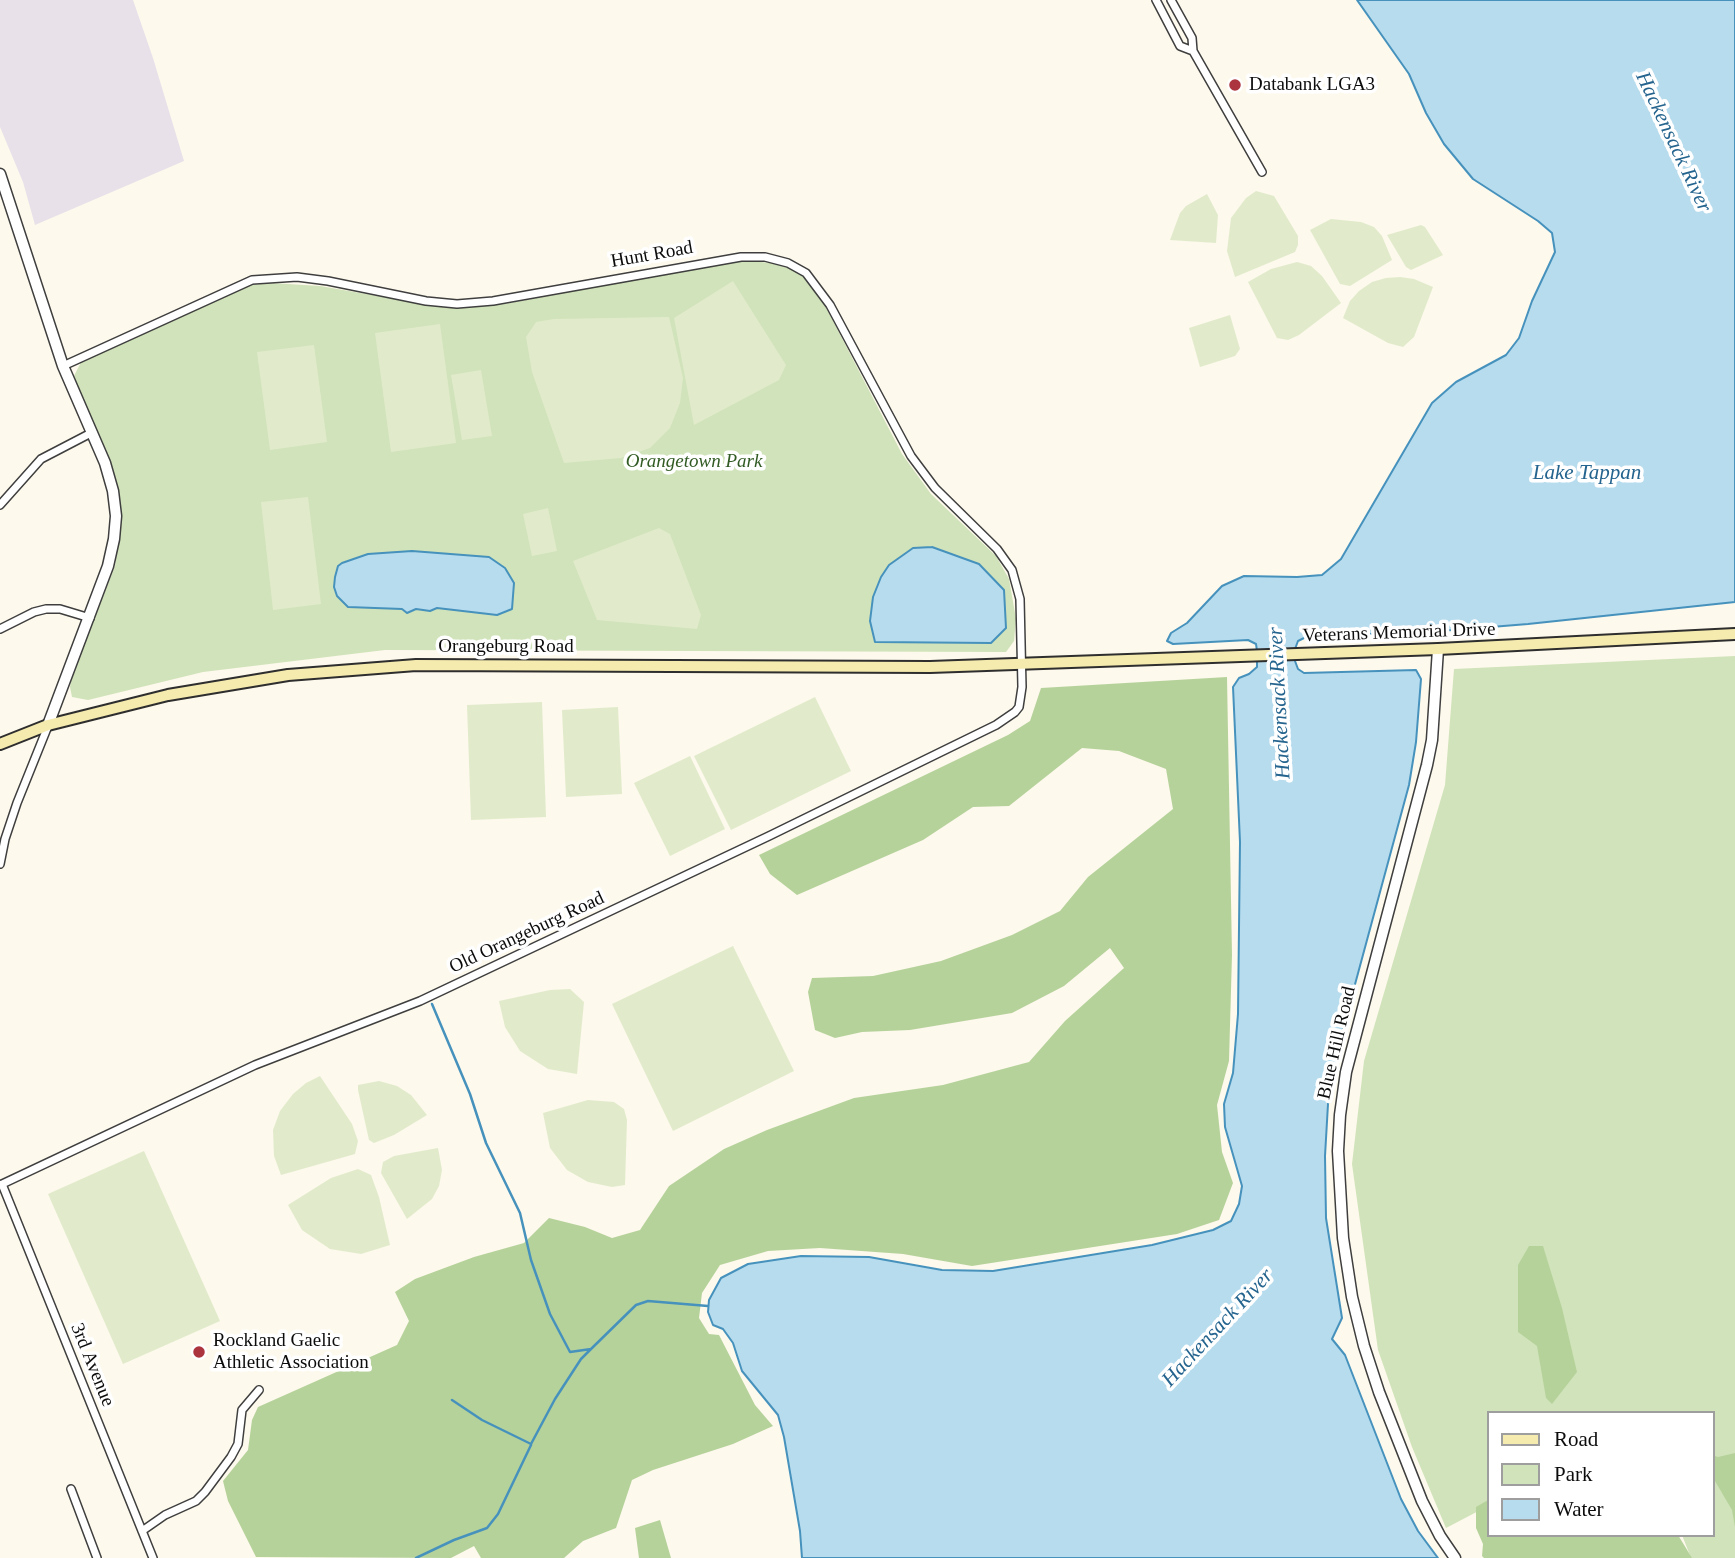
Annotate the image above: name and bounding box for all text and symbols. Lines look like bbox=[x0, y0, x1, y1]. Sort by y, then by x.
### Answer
water label: Hackensack River bbox=[1629, 68, 1717, 216]
place label: Databank LGA3 bbox=[1249, 74, 1375, 96]
marker: Databank LGA3 bbox=[1227, 77, 1243, 93]
street label: Hunt Road bbox=[609, 237, 695, 273]
park label: Orangetown Park bbox=[626, 451, 762, 473]
water label: Lake Tappan bbox=[1533, 460, 1641, 486]
street label: Veterans Memorial Drive bbox=[1302, 618, 1496, 648]
water label: Hackensack River bbox=[1263, 626, 1297, 780]
street label: Orangeburg Road bbox=[438, 636, 574, 658]
street label: Old Orangeburg Road bbox=[446, 887, 608, 979]
street label: Blue Hill Road bbox=[1313, 984, 1361, 1102]
water label: Hackensack River bbox=[1157, 1264, 1279, 1392]
street label: 3rd Avenue bbox=[65, 1320, 119, 1410]
place label: Rockland Gaelic Athletic Association bbox=[213, 1330, 369, 1374]
marker: Rockland Gaelic Athletic Association bbox=[191, 1344, 207, 1360]
legend bbox=[1486, 1411, 1714, 1537]
text: Road bbox=[1554, 1427, 1598, 1451]
text: Park bbox=[1554, 1462, 1593, 1486]
text: Water bbox=[1554, 1497, 1604, 1521]

